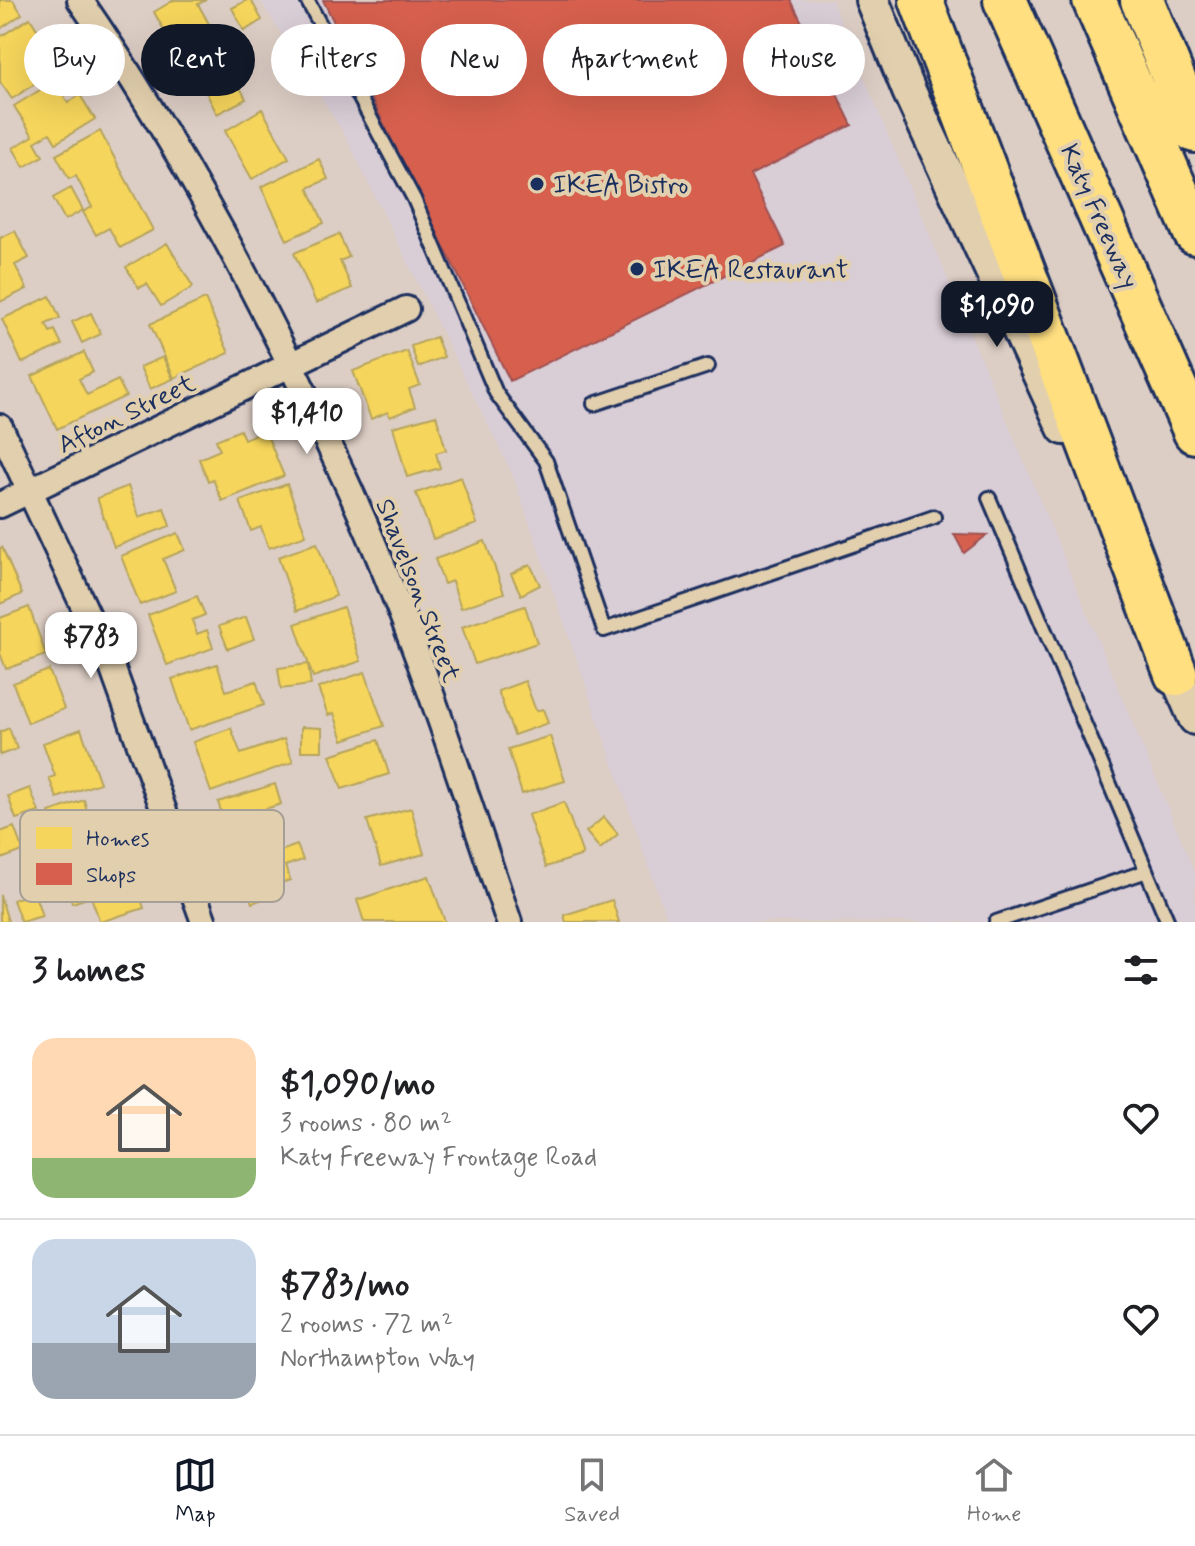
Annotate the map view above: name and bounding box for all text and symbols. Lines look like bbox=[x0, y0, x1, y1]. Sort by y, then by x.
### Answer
chip: Buy bbox=[24, 24, 125, 96]
chip: Rent bbox=[141, 24, 255, 96]
chip: Filters bbox=[271, 24, 405, 96]
chip: New bbox=[421, 24, 527, 96]
chip: Apartment bbox=[543, 24, 727, 96]
chip: House bbox=[743, 24, 865, 96]
street label: Katy Freeway bbox=[1051, 139, 1145, 295]
place label: IKEA Bistro bbox=[553, 169, 688, 203]
marker: IKEA Bistro bbox=[528, 175, 546, 193]
place label: IKEA Restaurant bbox=[653, 254, 848, 288]
marker: IKEA Restaurant bbox=[628, 260, 646, 278]
pin: $1,090 bbox=[932, 281, 1062, 349]
text: $1,090 bbox=[959, 290, 1035, 324]
street label: Afton Street bbox=[52, 367, 201, 463]
pin: $1,410 bbox=[242, 388, 372, 456]
text: $1,410 bbox=[271, 397, 343, 431]
street label: Shavelson Street bbox=[367, 494, 468, 687]
pin: $783 bbox=[44, 612, 138, 680]
text: $783 bbox=[63, 621, 119, 655]
legend bbox=[20, 810, 284, 902]
text: Homes bbox=[86, 826, 150, 854]
text: Shops bbox=[86, 862, 136, 890]
text: 3 homes bbox=[32, 948, 145, 993]
icon: filters bbox=[1119, 948, 1163, 992]
text: $1,090/mo bbox=[280, 1062, 435, 1107]
icon: home bbox=[96, 1070, 192, 1166]
icon: heart bbox=[1119, 1096, 1163, 1140]
text: 3 rooms · 80 m² bbox=[280, 1107, 452, 1141]
text: Katy Freeway Frontage Road bbox=[280, 1141, 597, 1175]
text: $783/mo bbox=[280, 1263, 410, 1308]
icon: home bbox=[96, 1271, 192, 1367]
icon: heart bbox=[1119, 1297, 1163, 1341]
text: 2 rooms · 72 m² bbox=[280, 1308, 453, 1342]
text: Northampton Way bbox=[280, 1342, 475, 1376]
tab: Map bbox=[173, 1453, 217, 1529]
tab: Saved bbox=[564, 1453, 620, 1529]
tab: Home bbox=[967, 1453, 1022, 1529]

